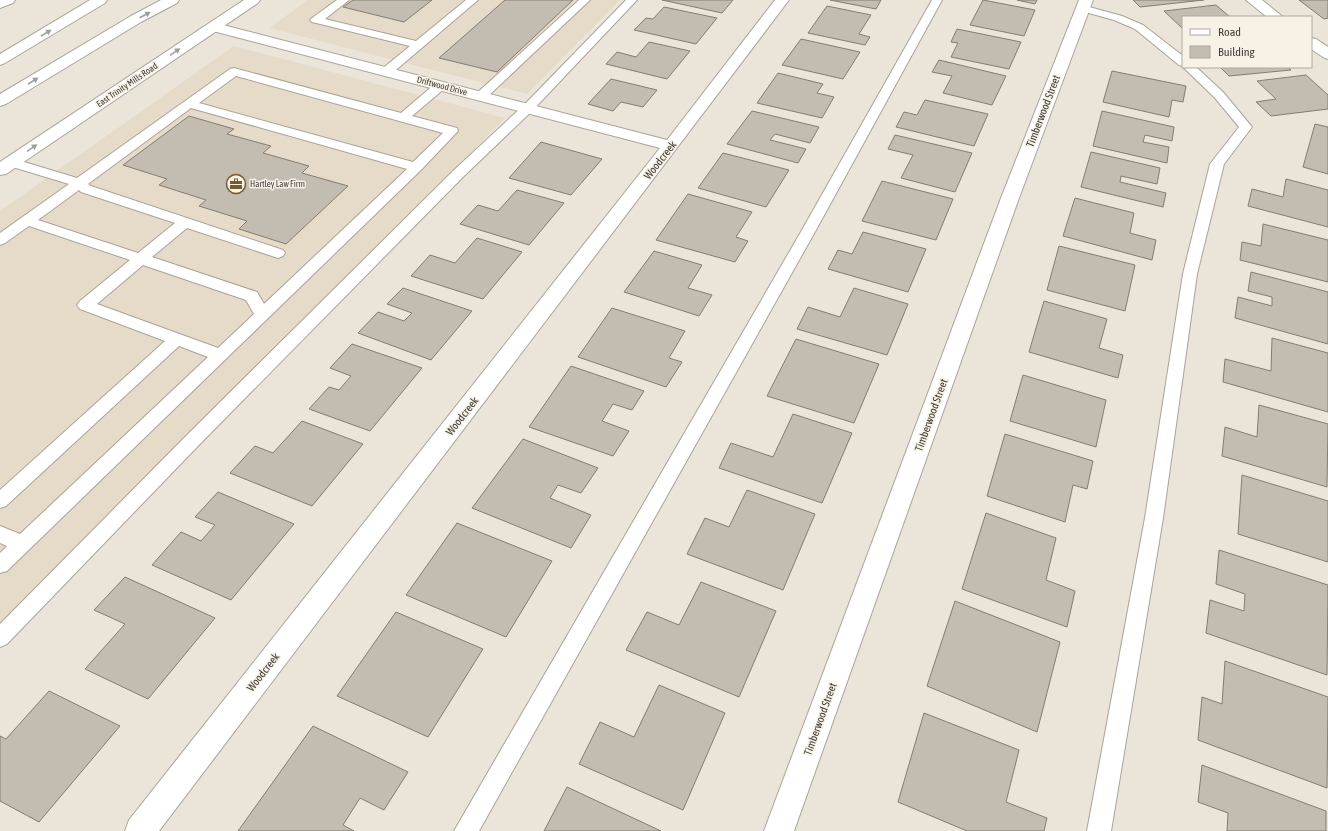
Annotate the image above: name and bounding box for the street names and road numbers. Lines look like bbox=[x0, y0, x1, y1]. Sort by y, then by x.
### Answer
street label: East Trinity Mills Road bbox=[95, 61, 159, 109]
street label: Timberwood Street bbox=[1024, 73, 1062, 149]
street label: Driftwood Drive bbox=[416, 74, 468, 98]
street label: Woodcreek bbox=[641, 138, 679, 182]
street label: Timberwood Street bbox=[912, 377, 950, 453]
street label: Woodcreek bbox=[443, 394, 481, 438]
street label: Woodcreek bbox=[244, 650, 282, 694]
street label: Timberwood Street bbox=[801, 681, 839, 757]

